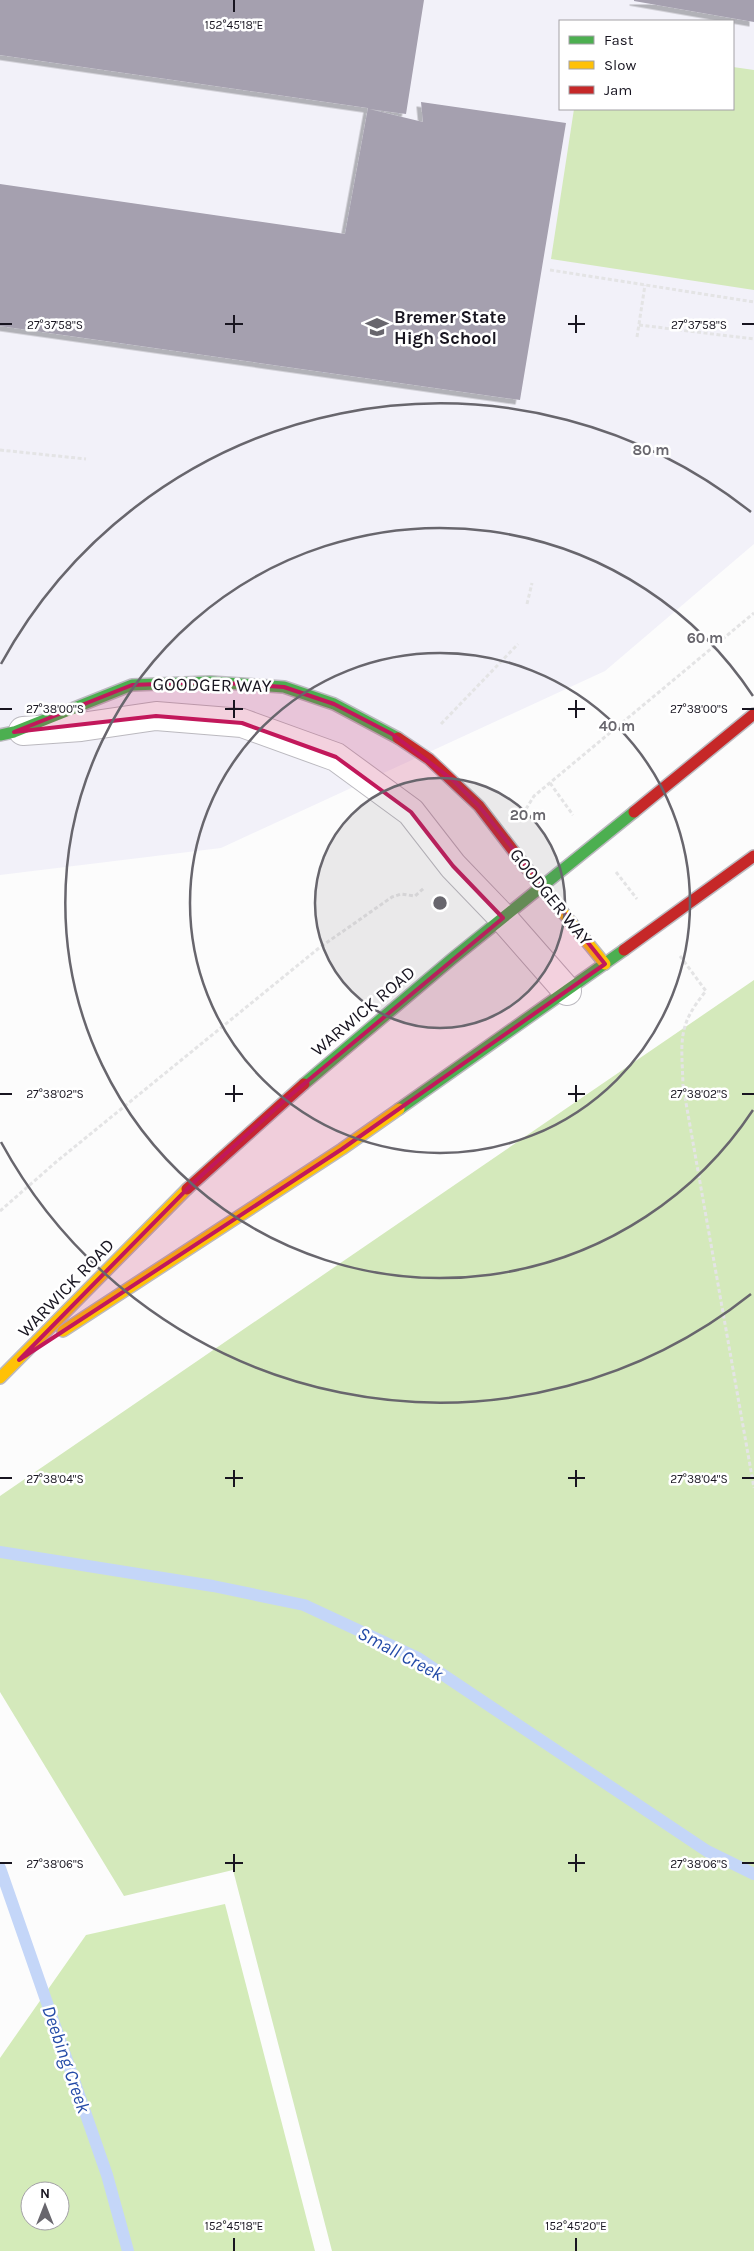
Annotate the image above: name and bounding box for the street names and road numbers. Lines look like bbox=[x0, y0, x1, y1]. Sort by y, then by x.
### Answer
street label: GOODGER WAY bbox=[152, 673, 272, 697]
street label: GOODGER WAY bbox=[505, 844, 597, 950]
street label: WARWICK ROAD bbox=[306, 961, 420, 1061]
street label: WARWICK ROAD bbox=[13, 1234, 119, 1342]

